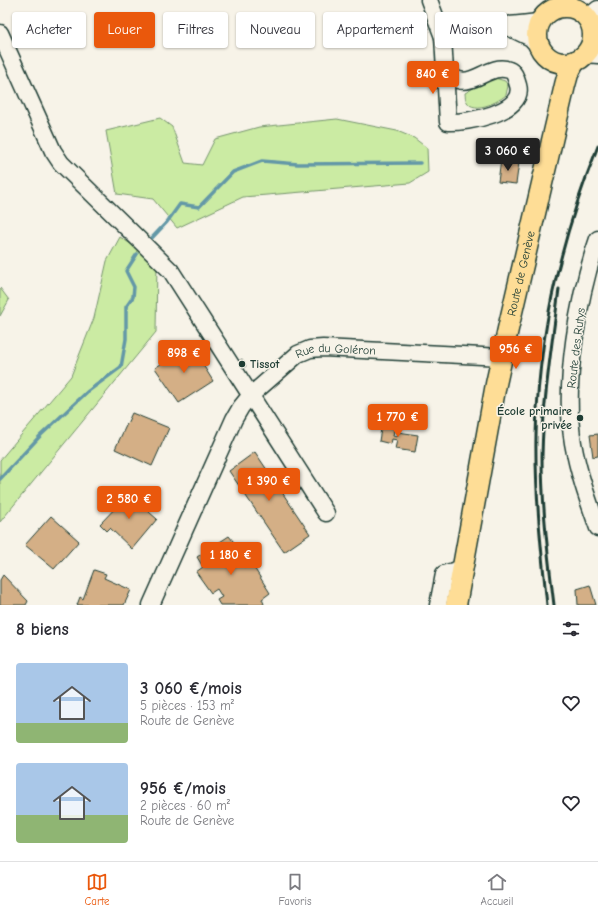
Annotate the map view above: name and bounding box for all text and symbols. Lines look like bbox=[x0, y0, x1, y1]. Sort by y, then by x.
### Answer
chip: Acheter bbox=[12, 12, 86, 48]
chip: Louer bbox=[94, 12, 155, 48]
chip: Filtres bbox=[163, 12, 228, 48]
chip: Nouveau bbox=[236, 12, 315, 48]
chip: Appartement bbox=[323, 12, 427, 48]
chip: Maison bbox=[435, 12, 507, 48]
pin: 840 € bbox=[405, 61, 461, 95]
text: 840 € bbox=[416, 66, 450, 81]
pin: 3 060 € bbox=[471, 138, 545, 172]
text: 3 060 € bbox=[485, 143, 531, 158]
street label: Route de Genève bbox=[504, 229, 538, 317]
street label: Route des Rutys bbox=[564, 307, 588, 389]
pin: 956 € bbox=[488, 336, 544, 370]
pin: 898 € bbox=[156, 340, 212, 374]
street label: Rue du Goléron bbox=[293, 341, 376, 361]
text: 956 € bbox=[499, 341, 533, 356]
text: 898 € bbox=[167, 345, 201, 360]
place label: Tissot bbox=[250, 357, 281, 371]
marker: Tissot bbox=[237, 359, 247, 369]
pin: 1 770 € bbox=[361, 404, 435, 438]
place label: École primaire privée bbox=[497, 404, 572, 432]
text: 1 770 € bbox=[377, 409, 419, 424]
marker: École primaire privée bbox=[575, 413, 585, 423]
pin: 1 390 € bbox=[232, 468, 306, 502]
text: 1 390 € bbox=[247, 473, 291, 488]
pin: 2 580 € bbox=[92, 486, 166, 520]
text: 2 580 € bbox=[106, 491, 152, 506]
pin: 1 180 € bbox=[194, 542, 268, 576]
text: 1 180 € bbox=[210, 547, 252, 562]
icon: filters bbox=[560, 618, 582, 640]
text: 8 biens bbox=[16, 620, 69, 639]
icon: home bbox=[48, 679, 96, 727]
text: 3 060 €/mois bbox=[140, 679, 242, 698]
icon: heart bbox=[560, 692, 582, 714]
text: 5 pièces · 153 m² bbox=[140, 698, 234, 713]
text: Route de Genève bbox=[140, 713, 234, 728]
icon: home bbox=[48, 779, 96, 827]
text: 956 €/mois bbox=[140, 779, 226, 798]
icon: heart bbox=[560, 792, 582, 814]
text: 2 pièces · 60 m² bbox=[140, 798, 230, 813]
text: Route de Genève bbox=[140, 813, 234, 828]
tab: Carte bbox=[84, 871, 110, 908]
tab: Favoris bbox=[279, 871, 312, 908]
tab: Accueil bbox=[480, 871, 514, 908]

